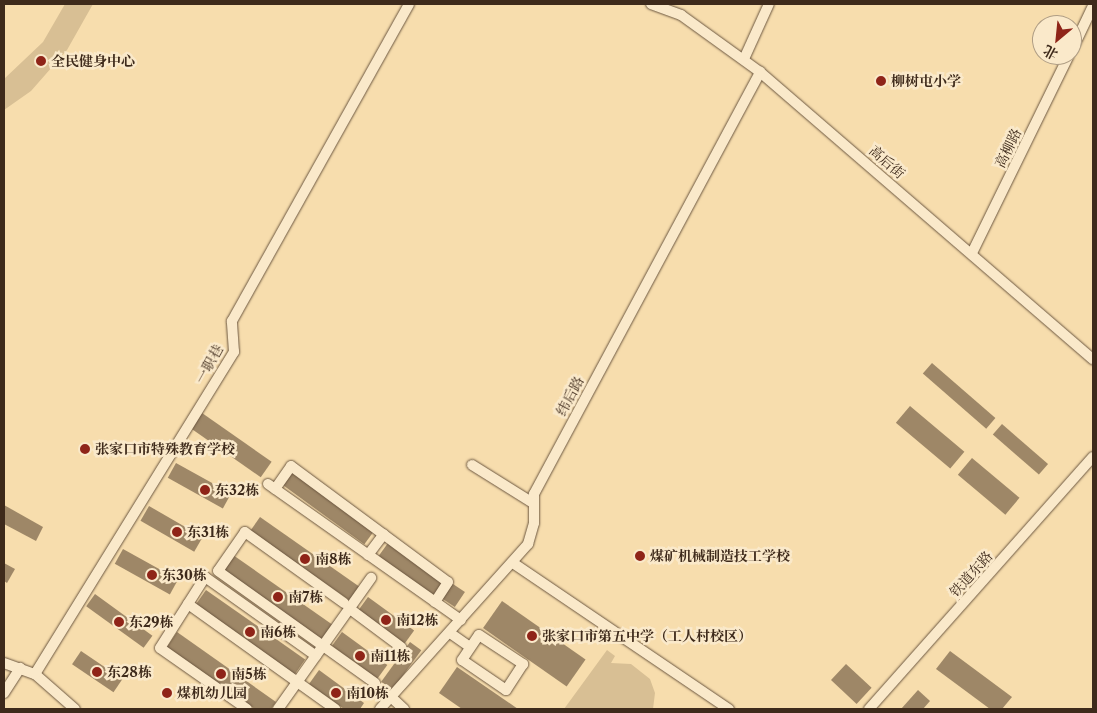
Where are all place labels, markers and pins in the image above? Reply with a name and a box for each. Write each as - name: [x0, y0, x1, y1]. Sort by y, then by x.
- place label: 全民健身中心: [51, 53, 135, 69]
- marker: 全民健身中心: [35, 55, 47, 67]
- place label: 柳树屯小学: [891, 73, 961, 89]
- marker: 柳树屯小学: [875, 75, 887, 87]
- place label: 张家口市特殊教育学校: [95, 441, 235, 457]
- marker: 张家口市特殊教育学校: [79, 443, 91, 455]
- place label: 东32栋: [215, 482, 259, 498]
- marker: 东32栋: [199, 484, 211, 496]
- place label: 东31栋: [187, 524, 229, 540]
- marker: 东31栋: [171, 526, 183, 538]
- place label: 煤矿机械制造技工学校: [650, 548, 790, 564]
- marker: 煤矿机械制造技工学校: [634, 550, 646, 562]
- place label: 南8栋: [315, 551, 352, 567]
- marker: 南8栋: [299, 553, 311, 565]
- place label: 东30栋: [162, 567, 207, 583]
- marker: 东30栋: [146, 569, 158, 581]
- place label: 南7栋: [288, 589, 323, 605]
- marker: 南7栋: [272, 591, 284, 603]
- place label: 南12栋: [396, 612, 439, 628]
- place label: 东29栋: [129, 614, 174, 630]
- marker: 南12栋: [380, 614, 392, 626]
- marker: 东29栋: [113, 616, 125, 628]
- place label: 南6栋: [260, 624, 296, 640]
- marker: 南6栋: [244, 626, 256, 638]
- place label: 张家口市第五中学（工人村校区）: [542, 628, 752, 644]
- marker: 张家口市第五中学（工人村校区）: [526, 630, 538, 642]
- place label: 南11栋: [370, 648, 411, 664]
- marker: 南11栋: [354, 650, 366, 662]
- place label: 东28栋: [107, 664, 152, 680]
- marker: 东28栋: [91, 666, 103, 678]
- place label: 南5栋: [231, 666, 267, 682]
- marker: 南5栋: [215, 668, 227, 680]
- place label: 煤机幼儿园: [177, 685, 247, 701]
- place label: 南10栋: [346, 685, 389, 701]
- marker: 煤机幼儿园: [161, 687, 173, 699]
- marker: 南10栋: [330, 687, 342, 699]

